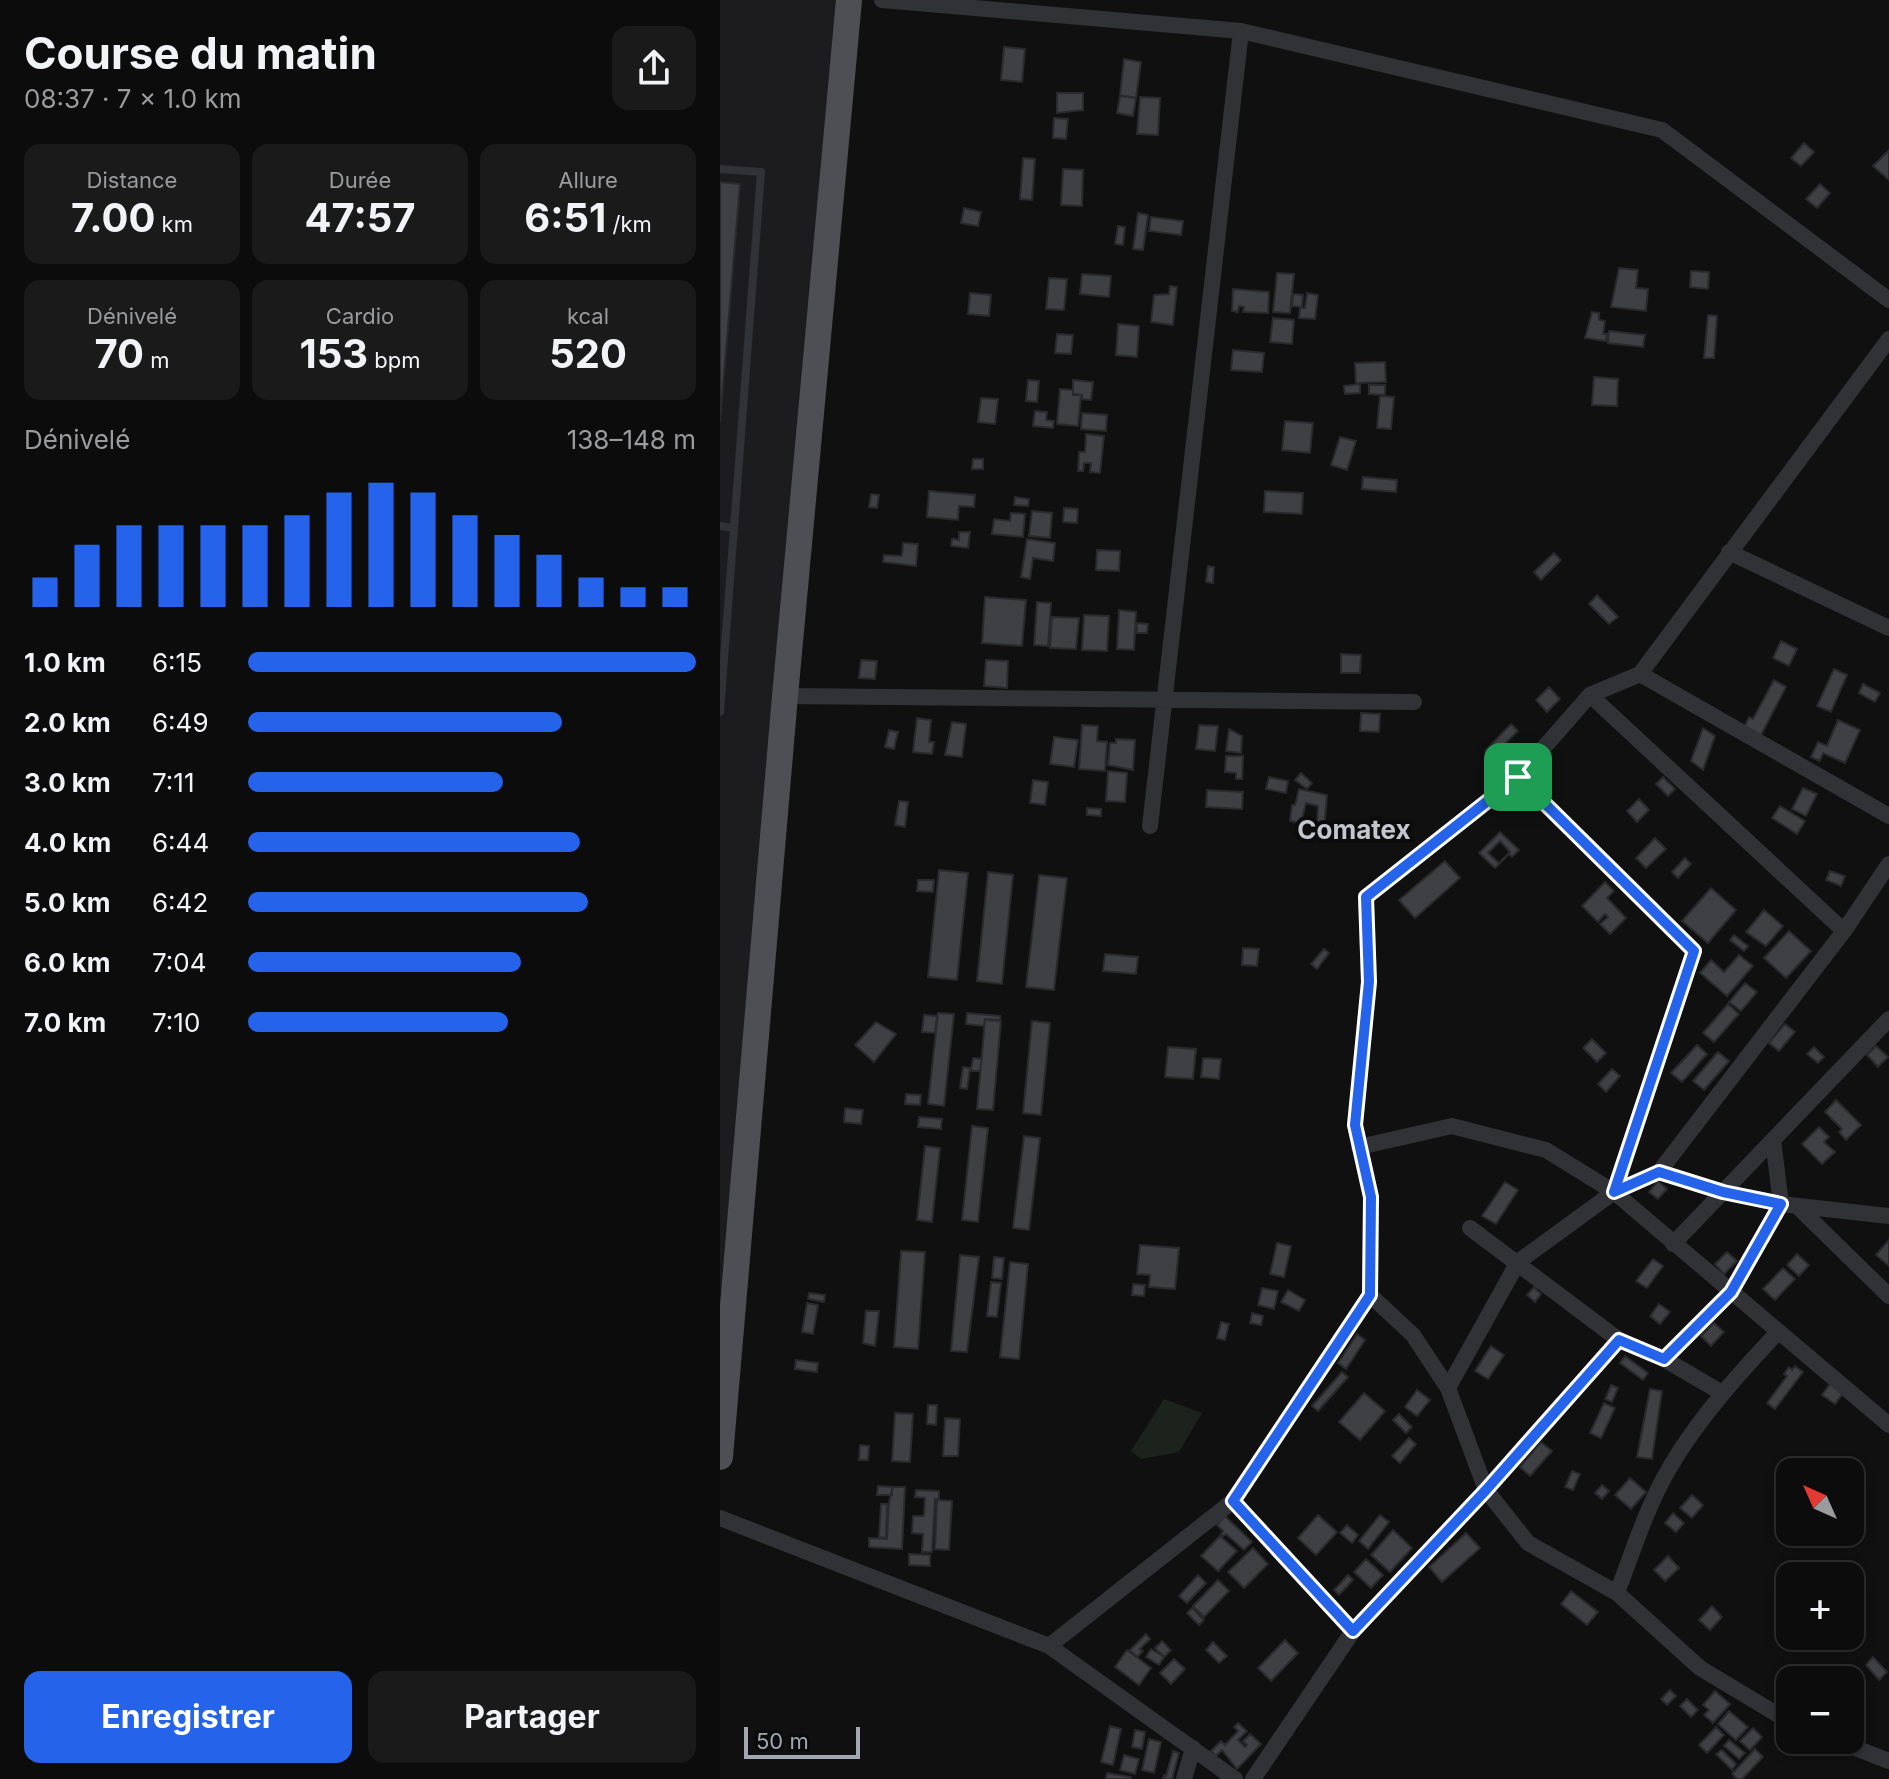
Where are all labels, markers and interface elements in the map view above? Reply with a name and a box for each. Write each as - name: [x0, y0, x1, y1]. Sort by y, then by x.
- text: Course du matin: [24, 26, 377, 80]
- button: share: [612, 26, 696, 110]
- text: 08:37 · 7 × 1.0 km: [24, 83, 242, 114]
- text: Distance: [87, 167, 177, 193]
- text: Durée: [329, 167, 391, 193]
- text: Allure: [558, 167, 618, 193]
- text: 7.00: [71, 193, 155, 242]
- text: 47:57: [304, 193, 416, 242]
- text: 6:51: [524, 193, 606, 242]
- text: km: [155, 211, 193, 237]
- text: /km: [606, 211, 652, 237]
- text: Dénivelé: [87, 303, 177, 329]
- text: Cardio: [326, 303, 394, 329]
- text: kcal: [567, 303, 609, 329]
- text: 70: [94, 329, 144, 378]
- text: 153: [299, 329, 368, 378]
- text: 520: [549, 329, 627, 378]
- text: m: [144, 347, 170, 373]
- text: bpm: [368, 347, 421, 373]
- text: Dénivelé: [24, 424, 130, 455]
- text: 138–148 m: [567, 424, 696, 455]
- text: 1.0 km: [24, 647, 106, 678]
- text: 6:15: [152, 647, 202, 678]
- text: 2.0 km: [24, 707, 111, 738]
- text: 6:49: [152, 707, 209, 738]
- pin: [1484, 743, 1552, 811]
- icon: arrive: [1496, 755, 1540, 799]
- text: 3.0 km: [24, 767, 111, 798]
- text: 7:11: [152, 767, 194, 798]
- district label: Comatex: [1297, 814, 1411, 845]
- text: 4.0 km: [24, 827, 111, 858]
- text: 6:44: [152, 827, 209, 858]
- text: 5.0 km: [24, 887, 110, 918]
- text: 6:42: [152, 887, 208, 918]
- text: 6.0 km: [24, 947, 111, 978]
- text: 7:04: [152, 947, 207, 978]
- text: 7.0 km: [24, 1007, 106, 1038]
- text: 7:10: [152, 1007, 200, 1038]
- north arrow: [1776, 1458, 1864, 1546]
- map controls: [1776, 1458, 1864, 1754]
- button: +: [1776, 1562, 1864, 1650]
- button: −: [1776, 1666, 1864, 1754]
- button: Enregistrer: [24, 1671, 352, 1763]
- button: Partager: [368, 1671, 696, 1763]
- scale bar: [744, 1723, 860, 1759]
- text: 50 m: [756, 1728, 809, 1754]

